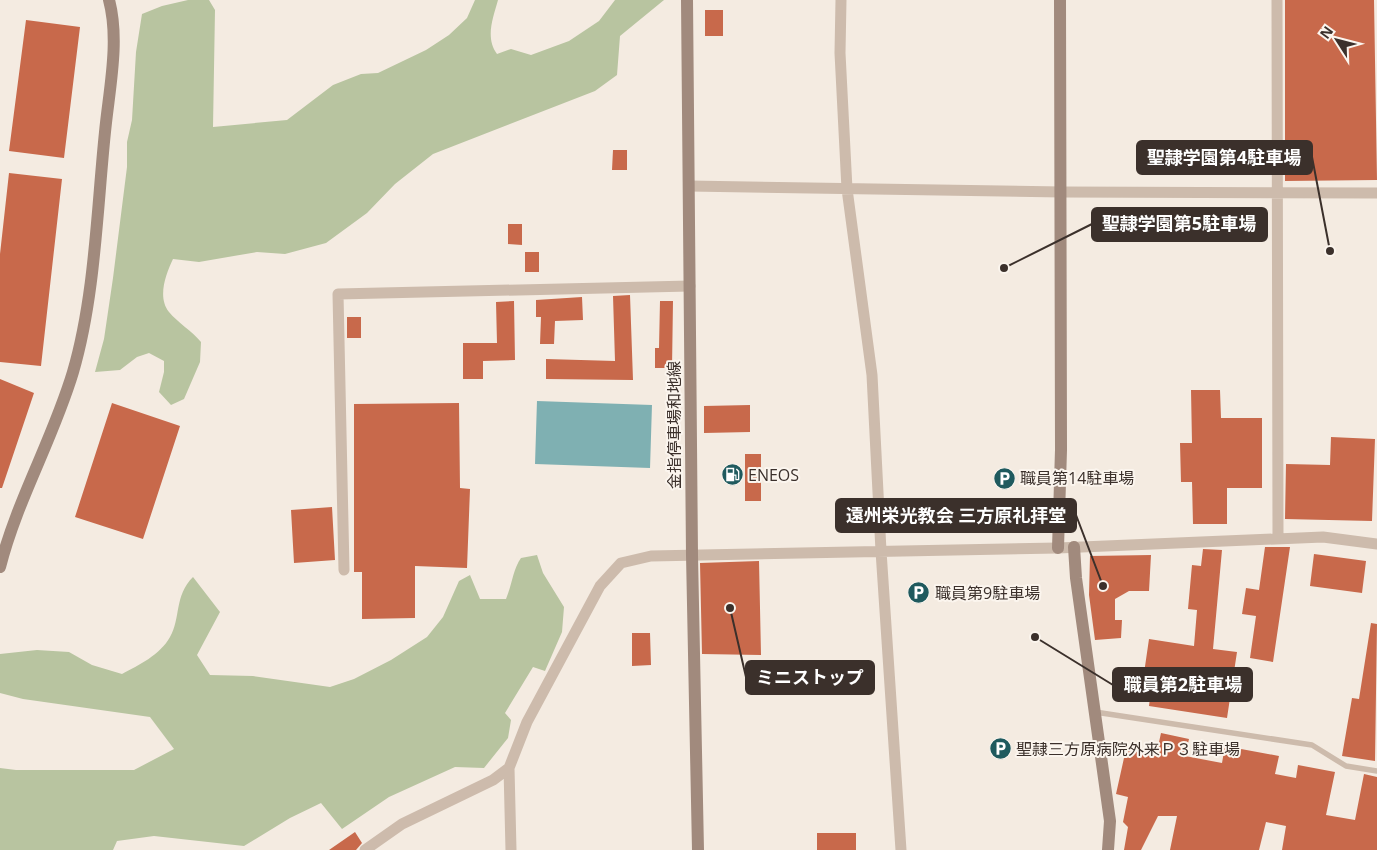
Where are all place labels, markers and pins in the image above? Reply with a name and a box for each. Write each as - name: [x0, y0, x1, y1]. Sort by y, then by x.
- callout: 聖隷学園第4駐車場: [1137, 141, 1312, 174]
- callout: 聖隷学園第5駐車場: [1092, 208, 1267, 241]
- fuel station icon: ENEOS: [720, 463, 744, 487]
- place label: ENEOS: [748, 464, 799, 486]
- parking icon: 職員第14駐車場: [992, 466, 1016, 490]
- place label: 職員第14駐車場: [1020, 467, 1134, 489]
- callout: 遠州栄光教会 三方原礼拝堂: [836, 499, 1076, 532]
- parking icon: 職員第9駐車場: [907, 581, 931, 605]
- place label: 職員第9駐車場: [935, 582, 1040, 604]
- callout: ミニストップ: [746, 661, 874, 694]
- callout: 職員第2駐車場: [1113, 668, 1252, 701]
- parking icon: 聖隷三方原病院外来Ｐ３駐車場: [988, 737, 1012, 761]
- place label: 聖隷三方原病院外来Ｐ３駐車場: [1016, 738, 1240, 760]

